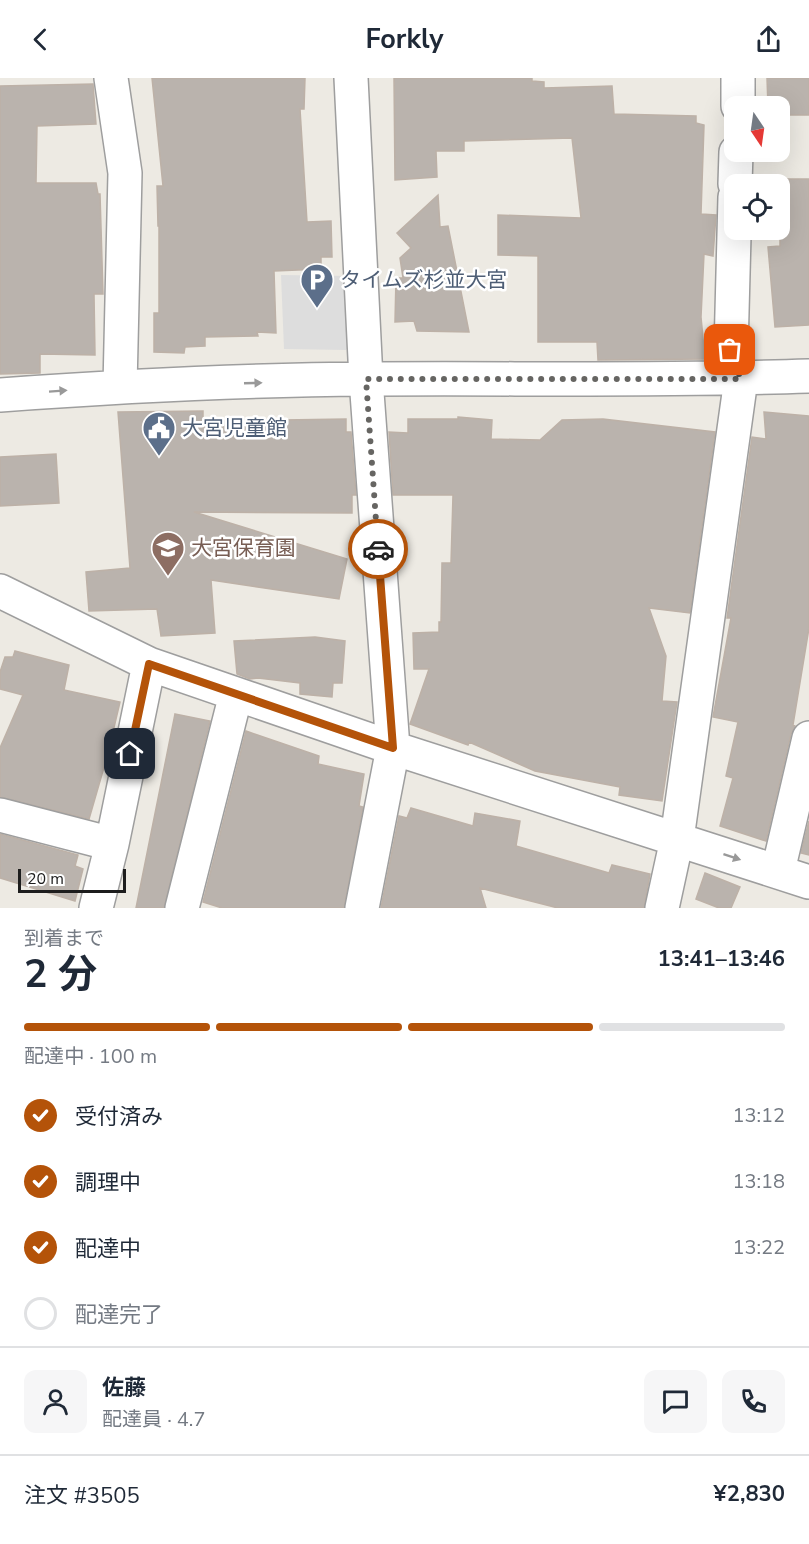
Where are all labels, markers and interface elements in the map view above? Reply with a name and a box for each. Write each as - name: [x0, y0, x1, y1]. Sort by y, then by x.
- text: Forkly: [366, 21, 443, 58]
- icon: back: [24, 23, 57, 56]
- icon: share: [752, 23, 785, 56]
- north arrow: [724, 96, 790, 162]
- map controls: [724, 96, 790, 240]
- button: locate: [724, 174, 790, 240]
- parking icon: タイムズ杉並大宮: [299, 262, 335, 309]
- place label: タイムズ杉並大宮: [340, 266, 508, 294]
- pin: [704, 324, 755, 375]
- icon: bag: [713, 333, 746, 366]
- one-way arrow: [244, 378, 263, 387]
- one-way arrow: [49, 386, 68, 395]
- public building icon: 大宮児童館: [141, 410, 177, 457]
- place label: 大宮児童館: [182, 414, 287, 442]
- courier: [348, 519, 408, 579]
- school or university icon: 大宮保育園: [150, 530, 186, 577]
- icon: car: [362, 533, 395, 566]
- place label: 大宮保育園: [191, 534, 296, 562]
- pin: [104, 728, 155, 779]
- icon: home: [113, 737, 146, 770]
- one-way arrow: [723, 852, 741, 862]
- scale bar: [18, 866, 126, 893]
- text: 20 m: [27, 868, 64, 890]
- text: 到着まで: [24, 925, 104, 952]
- text: 13:41–13:46: [657, 944, 785, 974]
- text: 2 分: [24, 948, 97, 1001]
- text: 配達中 · 100 m: [24, 1043, 157, 1070]
- icon: check: [24, 1099, 57, 1132]
- text: 受付済み: [75, 1102, 163, 1132]
- text: 13:12: [732, 1102, 785, 1129]
- icon: check: [24, 1165, 57, 1198]
- text: 調理中: [75, 1168, 141, 1198]
- text: 13:18: [732, 1168, 785, 1195]
- icon: check: [24, 1231, 57, 1264]
- text: 配達中: [75, 1234, 141, 1264]
- text: 13:22: [732, 1234, 785, 1261]
- text: 配達完了: [75, 1300, 163, 1330]
- button: person: [24, 1370, 87, 1433]
- button: chat: [644, 1370, 707, 1433]
- button: phone: [722, 1370, 785, 1433]
- text: 佐藤: [102, 1373, 146, 1403]
- text: 配達員 · 4.7: [102, 1406, 205, 1433]
- text: ¥2,830: [714, 1479, 785, 1509]
- text: 注文 #3505: [24, 1481, 140, 1511]

